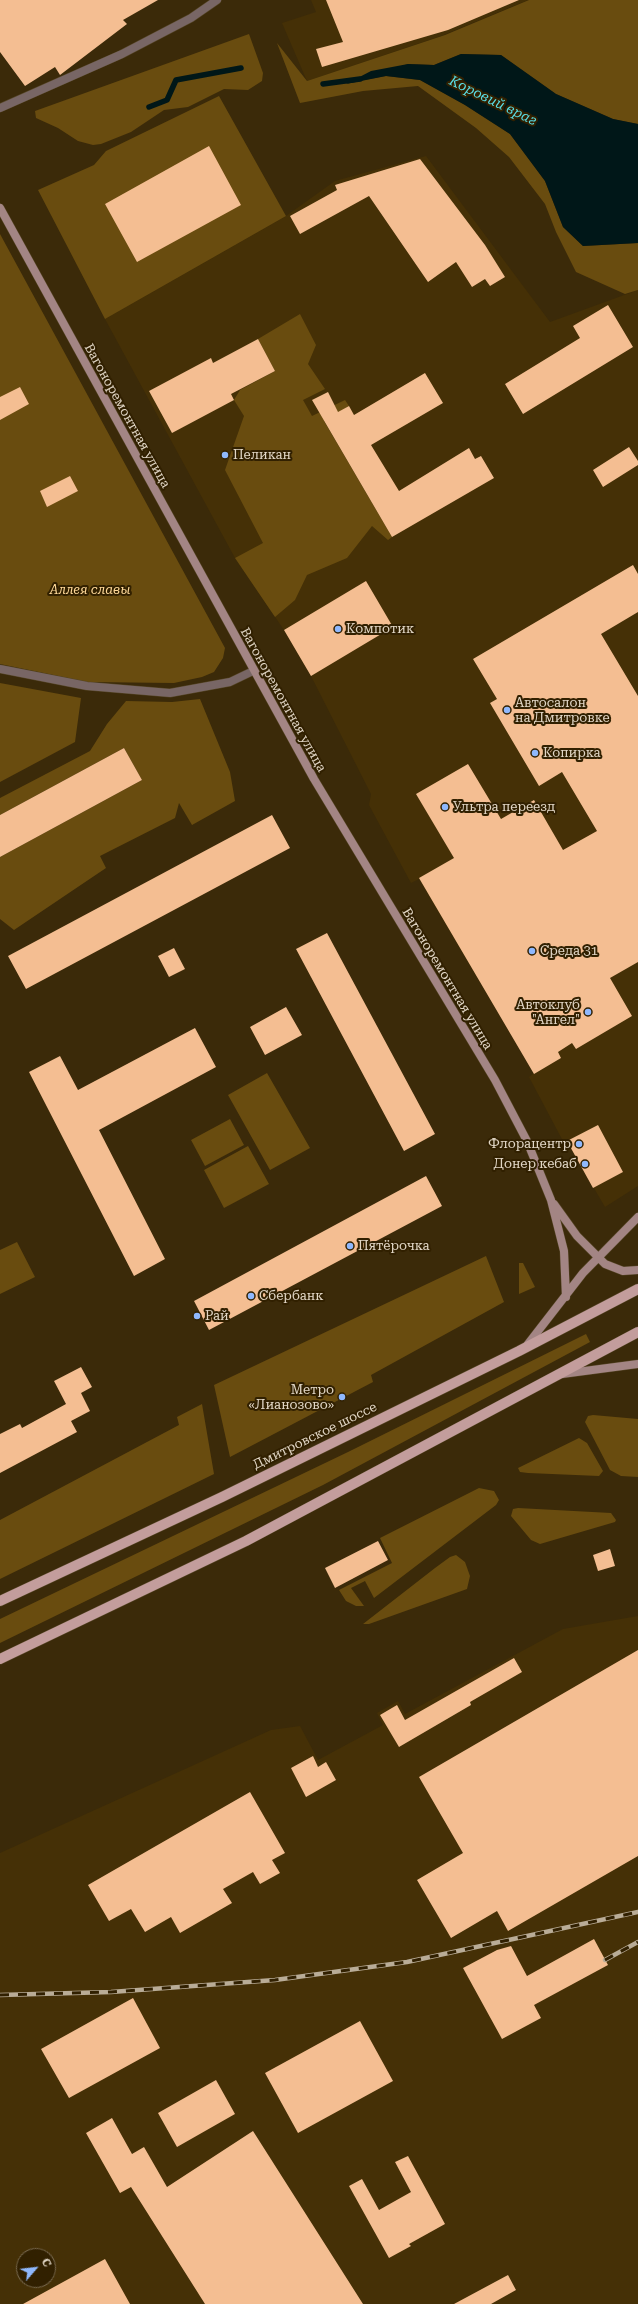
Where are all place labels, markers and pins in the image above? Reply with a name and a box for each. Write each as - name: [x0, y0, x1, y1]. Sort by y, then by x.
- place label: Пеликан: [233, 447, 291, 463]
- marker: Пеликан: [220, 450, 230, 460]
- place label: Компотик: [346, 621, 414, 637]
- marker: Компотик: [333, 624, 343, 634]
- place label: Автосалон на Дмитровке: [515, 695, 610, 726]
- marker: Автосалон на Дмитровке: [502, 705, 512, 715]
- place label: Копирка: [543, 745, 601, 761]
- marker: Копирка: [530, 748, 540, 758]
- place label: Ультра переезд: [453, 799, 555, 815]
- marker: Ультра переезд: [440, 802, 450, 812]
- place label: Среда 31: [540, 943, 598, 959]
- marker: Среда 31: [527, 946, 537, 956]
- place label: Автоклуб "Ангел": [516, 997, 580, 1028]
- marker: Автоклуб "Ангел": [583, 1007, 593, 1017]
- place label: Флорацентр: [488, 1136, 571, 1152]
- marker: Флорацентр: [574, 1139, 584, 1149]
- place label: Донер кебаб: [494, 1156, 577, 1172]
- marker: Донер кебаб: [580, 1159, 590, 1169]
- place label: Пятёрочка: [358, 1238, 430, 1254]
- marker: Пятёрочка: [345, 1241, 355, 1251]
- place label: Сбербанк: [259, 1288, 323, 1304]
- marker: Сбербанк: [246, 1291, 256, 1301]
- place label: Рай: [205, 1308, 229, 1324]
- marker: Рай: [192, 1311, 202, 1321]
- place label: Метро «Лианозово»: [248, 1382, 334, 1413]
- marker: Метро «Лианозово»: [337, 1392, 347, 1402]

